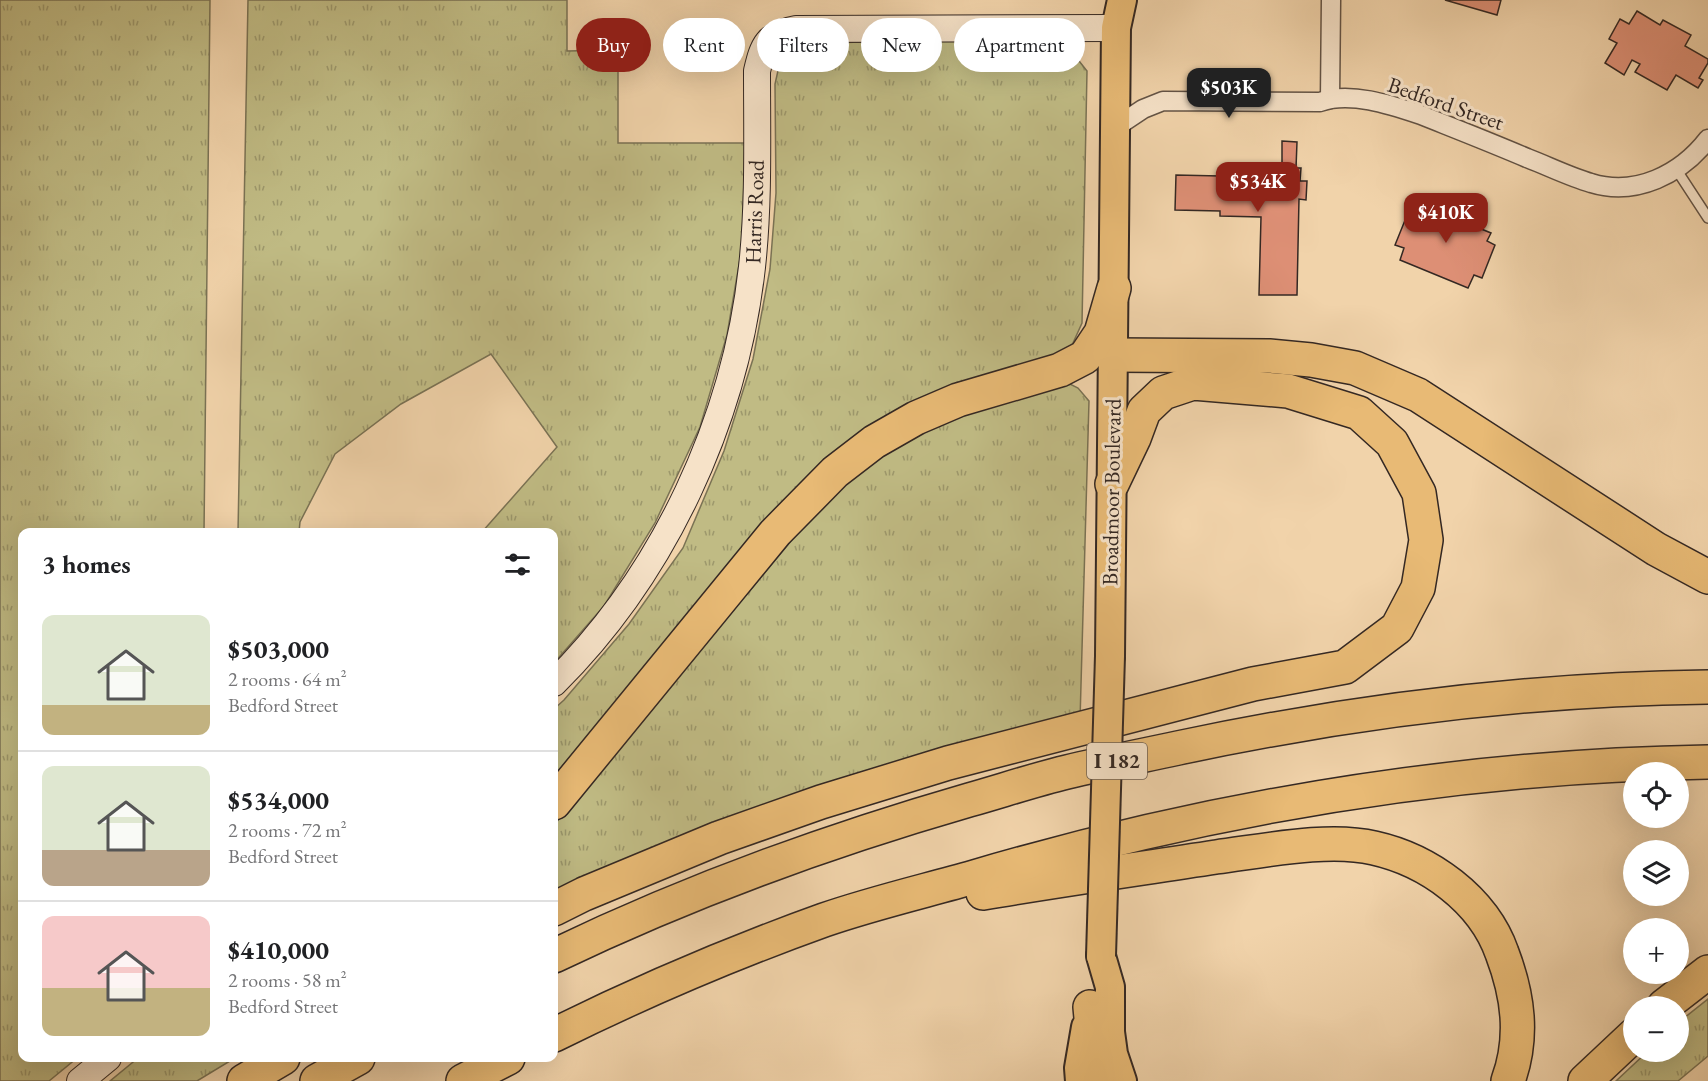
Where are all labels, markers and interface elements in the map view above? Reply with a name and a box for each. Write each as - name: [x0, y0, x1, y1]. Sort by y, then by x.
- chip: Buy: [576, 18, 651, 72]
- chip: Rent: [663, 18, 745, 72]
- chip: Filters: [757, 18, 849, 72]
- chip: New: [861, 18, 942, 72]
- chip: Apartment: [954, 18, 1085, 72]
- pin: $503K: [1187, 68, 1271, 119]
- street label: Bedford Street: [1384, 70, 1508, 137]
- text: $503K: [1201, 74, 1257, 100]
- street label: Harris Road: [738, 159, 771, 265]
- pin: $534K: [1216, 162, 1300, 213]
- text: $534K: [1230, 168, 1286, 194]
- pin: $410K: [1404, 193, 1488, 244]
- text: $410K: [1418, 199, 1474, 225]
- street label: Broadmoor Boulevard: [1095, 397, 1128, 586]
- text: 3 homes: [42, 547, 131, 581]
- icon: filters: [501, 548, 534, 581]
- text: $503,000: [228, 632, 329, 666]
- icon: home: [90, 639, 162, 711]
- text: 2 rooms · 64 m²: [228, 666, 347, 692]
- text: Bedford Street: [228, 692, 338, 718]
- road number: I 182: [1087, 743, 1147, 779]
- map controls: [1623, 762, 1689, 1062]
- button: locate: [1623, 762, 1689, 828]
- text: $534,000: [228, 783, 329, 817]
- icon: home: [90, 790, 162, 862]
- text: 2 rooms · 72 m²: [228, 817, 347, 843]
- button: layers: [1623, 840, 1689, 906]
- text: Bedford Street: [228, 843, 338, 869]
- button: +: [1623, 918, 1689, 984]
- text: $410,000: [228, 933, 329, 967]
- icon: home: [90, 940, 162, 1012]
- text: 2 rooms · 58 m²: [228, 967, 347, 993]
- text: Bedford Street: [228, 993, 338, 1019]
- button: −: [1623, 996, 1689, 1062]

